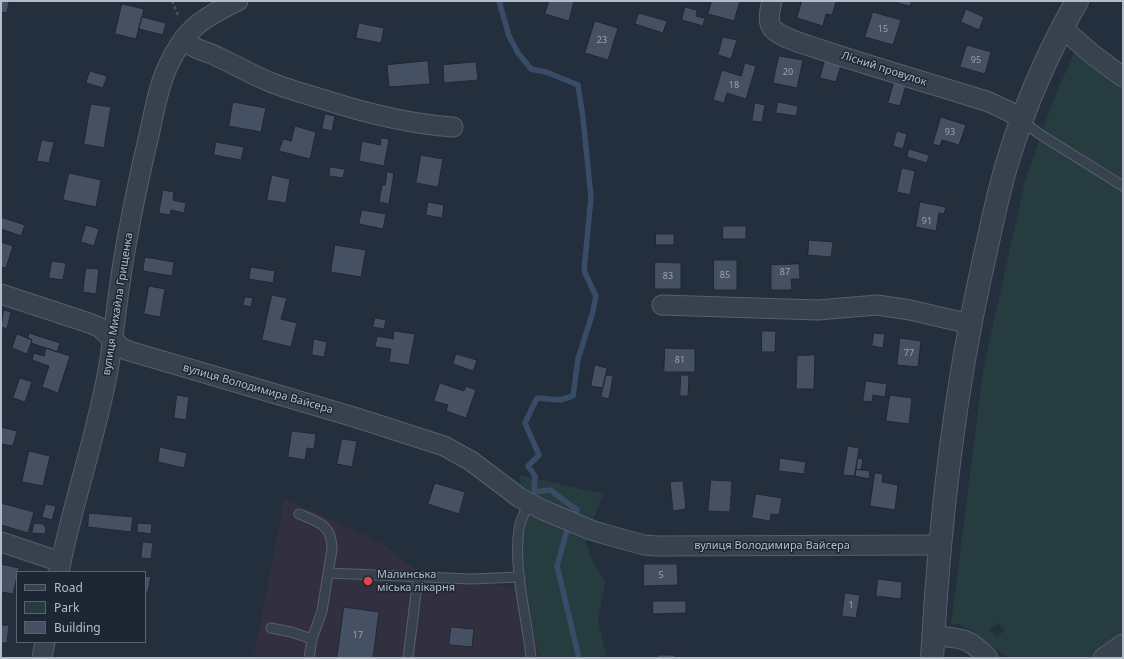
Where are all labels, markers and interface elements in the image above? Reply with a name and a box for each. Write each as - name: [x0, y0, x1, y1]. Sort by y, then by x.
- house number: 15: [878, 24, 888, 34]
- house number: 23: [597, 35, 607, 45]
- street label: Лісний провулок: [840, 49, 928, 89]
- house number: 95: [971, 55, 981, 65]
- house number: 20: [783, 67, 793, 77]
- house number: 18: [729, 80, 739, 90]
- house number: 93: [945, 127, 955, 137]
- house number: 91: [922, 216, 932, 226]
- street label: вулиця Михайла Грищенка: [100, 232, 136, 376]
- house number: 87: [780, 267, 790, 277]
- house number: 85: [720, 270, 730, 280]
- house number: 83: [663, 271, 673, 281]
- house number: 77: [904, 348, 914, 358]
- house number: 81: [675, 355, 685, 365]
- street label: вулиця Володимира Вайсера: [181, 361, 335, 417]
- street label: вулиця Володимира Вайсера: [694, 539, 850, 553]
- place label: Малинська міська лікарня: [377, 568, 455, 594]
- house number: 5: [658, 570, 664, 580]
- legend: [16, 571, 146, 643]
- marker: Малинська міська лікарня: [362, 575, 374, 587]
- text: Road: [54, 579, 83, 596]
- text: Park: [54, 599, 79, 616]
- house number: 1: [848, 600, 854, 610]
- text: Building: [54, 619, 101, 636]
- house number: 17: [353, 630, 363, 640]

